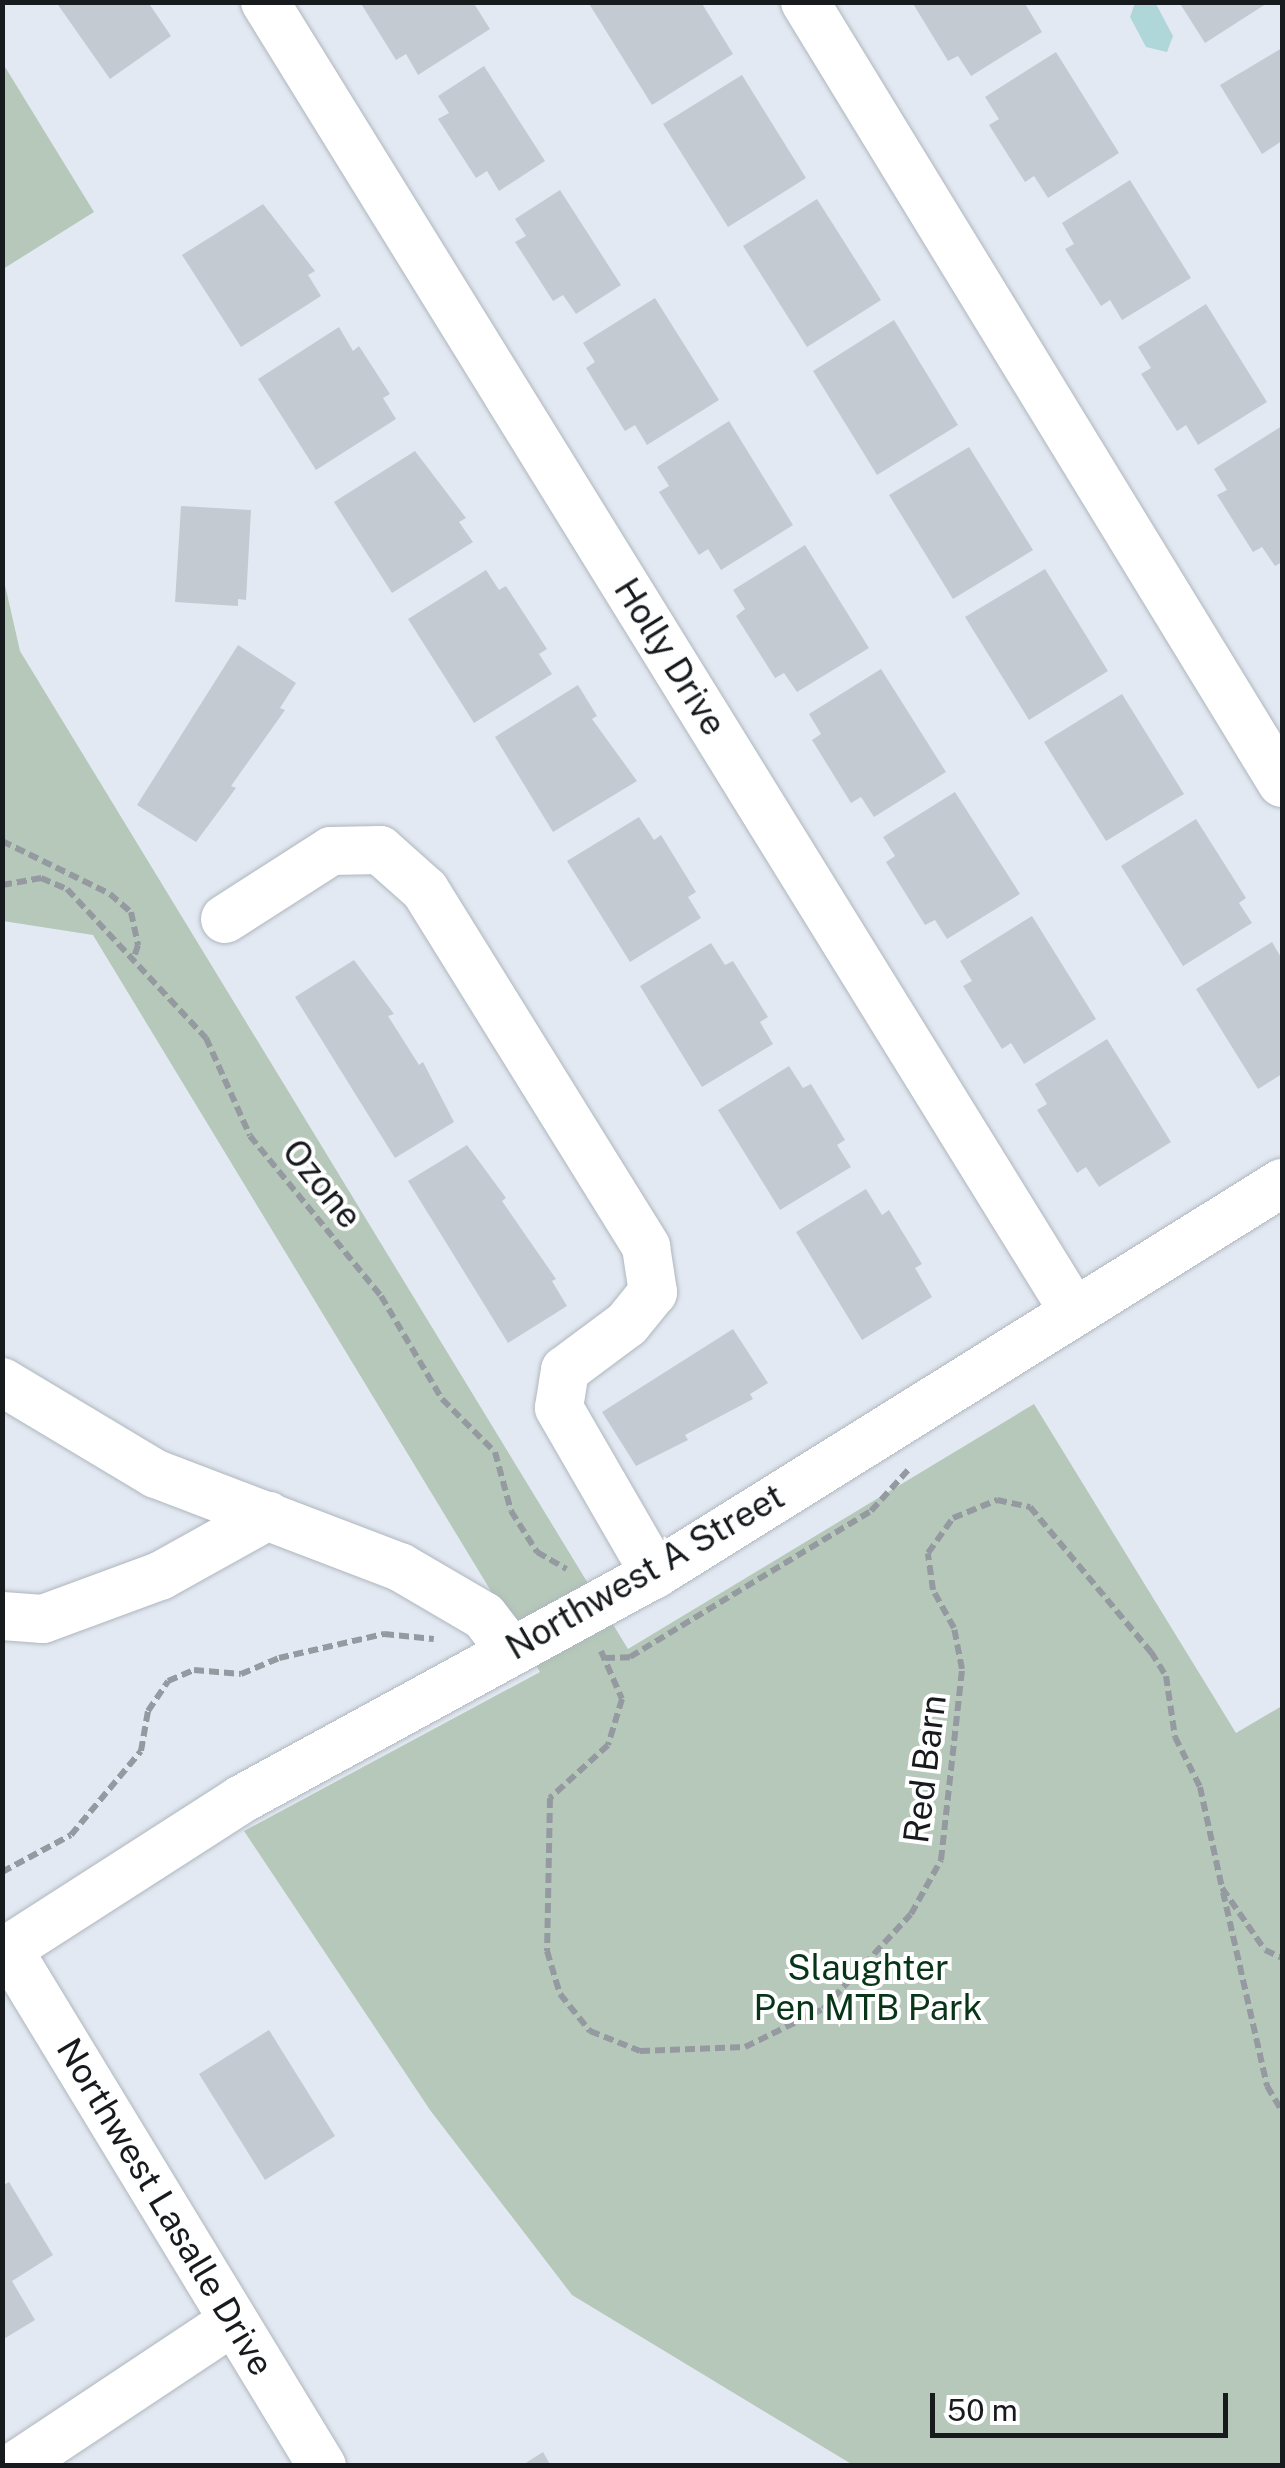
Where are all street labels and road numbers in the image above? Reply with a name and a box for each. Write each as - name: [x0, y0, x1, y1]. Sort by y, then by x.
- street label: Holly Drive: [605, 571, 735, 743]
- street label: Ozone: [274, 1131, 370, 1237]
- street label: Northwest A Street: [499, 1475, 791, 1669]
- street label: Red Barn: [895, 1692, 955, 1846]
- street label: Northwest Lasalle Drive: [48, 2031, 282, 2383]

